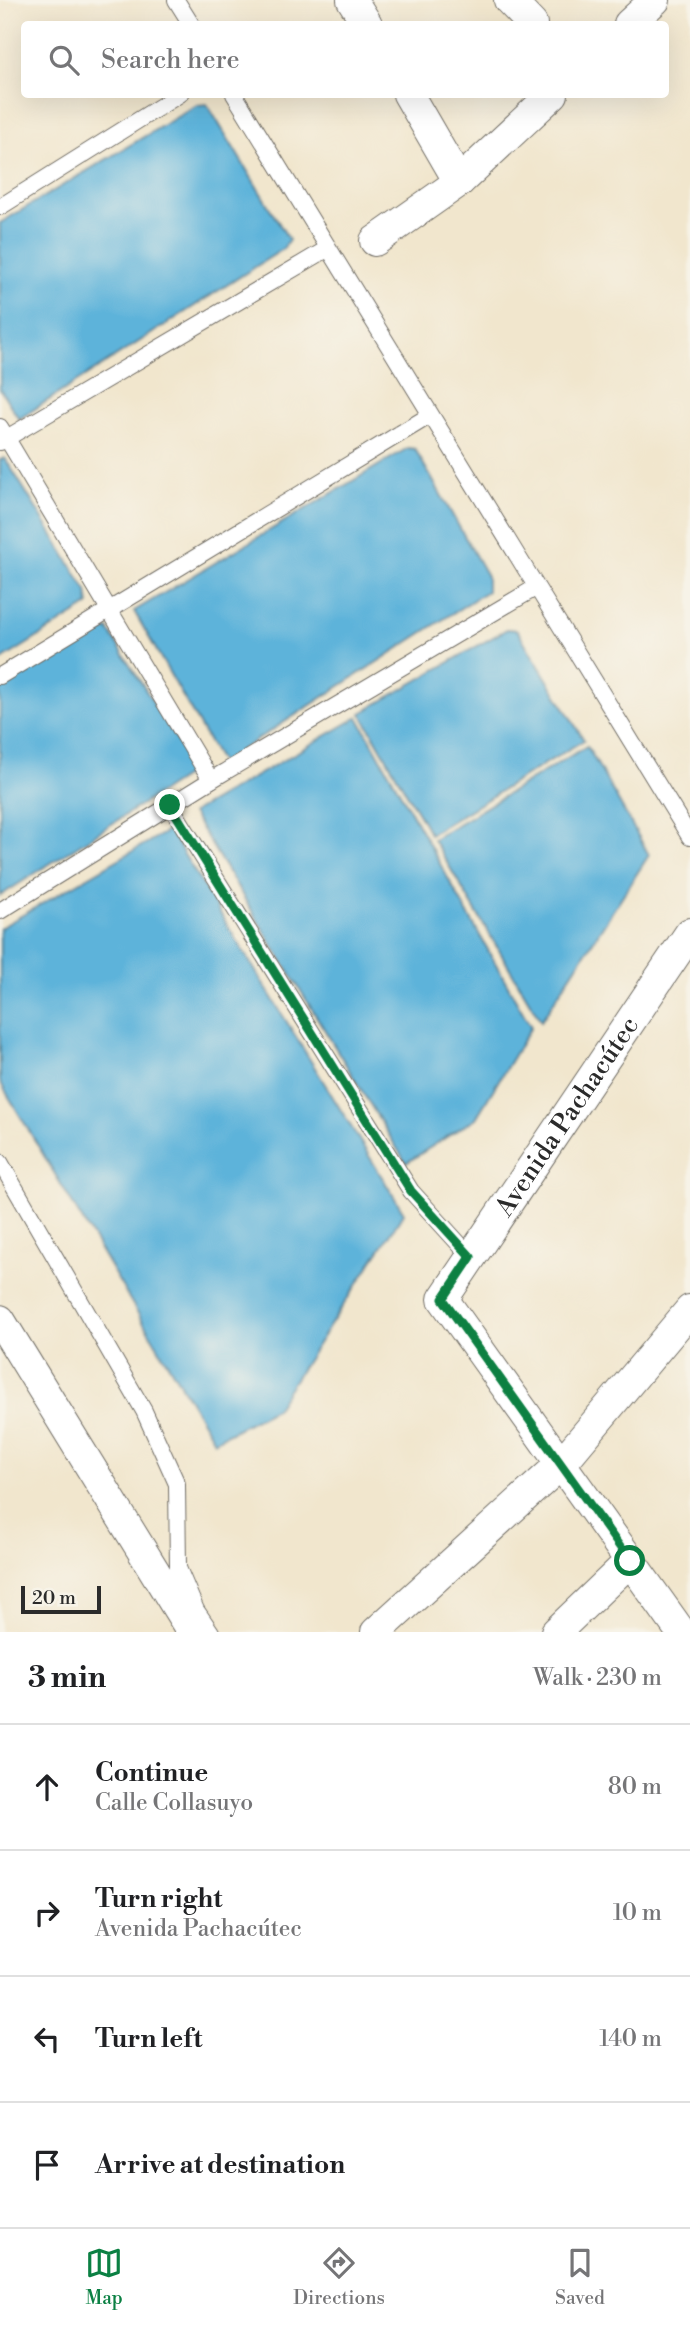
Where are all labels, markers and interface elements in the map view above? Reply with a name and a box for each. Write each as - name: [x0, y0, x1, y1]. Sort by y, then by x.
- search box: [21, 21, 669, 98]
- icon: search: [45, 41, 83, 79]
- text: Search here: [101, 44, 240, 76]
- route end: [154, 789, 185, 820]
- street label: Avenida Pachacútec: [488, 1011, 646, 1223]
- route start: [614, 1545, 645, 1576]
- scale bar: [21, 1583, 102, 1615]
- text: 20 m: [32, 1586, 76, 1610]
- text: 3 min: [28, 1659, 106, 1697]
- text: Walk · 230 m: [533, 1664, 662, 1692]
- text: Continue: [95, 1757, 208, 1789]
- icon: ahead: [28, 1768, 66, 1806]
- text: 80 m: [608, 1773, 662, 1801]
- text: Calle Collasuyo: [95, 1789, 253, 1817]
- text: Turn right: [95, 1883, 223, 1915]
- icon: right: [28, 1894, 66, 1932]
- text: 10 m: [613, 1899, 662, 1927]
- text: Avenida Pachacútec: [95, 1915, 302, 1943]
- icon: left: [28, 2020, 66, 2058]
- text: Turn left: [95, 2023, 203, 2055]
- text: 140 m: [599, 2025, 662, 2053]
- icon: arrive: [28, 2146, 66, 2184]
- text: Arrive at destination: [95, 2149, 345, 2181]
- tab: Map: [85, 2244, 123, 2310]
- tab: Directions: [293, 2244, 385, 2310]
- tab: Saved: [555, 2244, 605, 2310]

